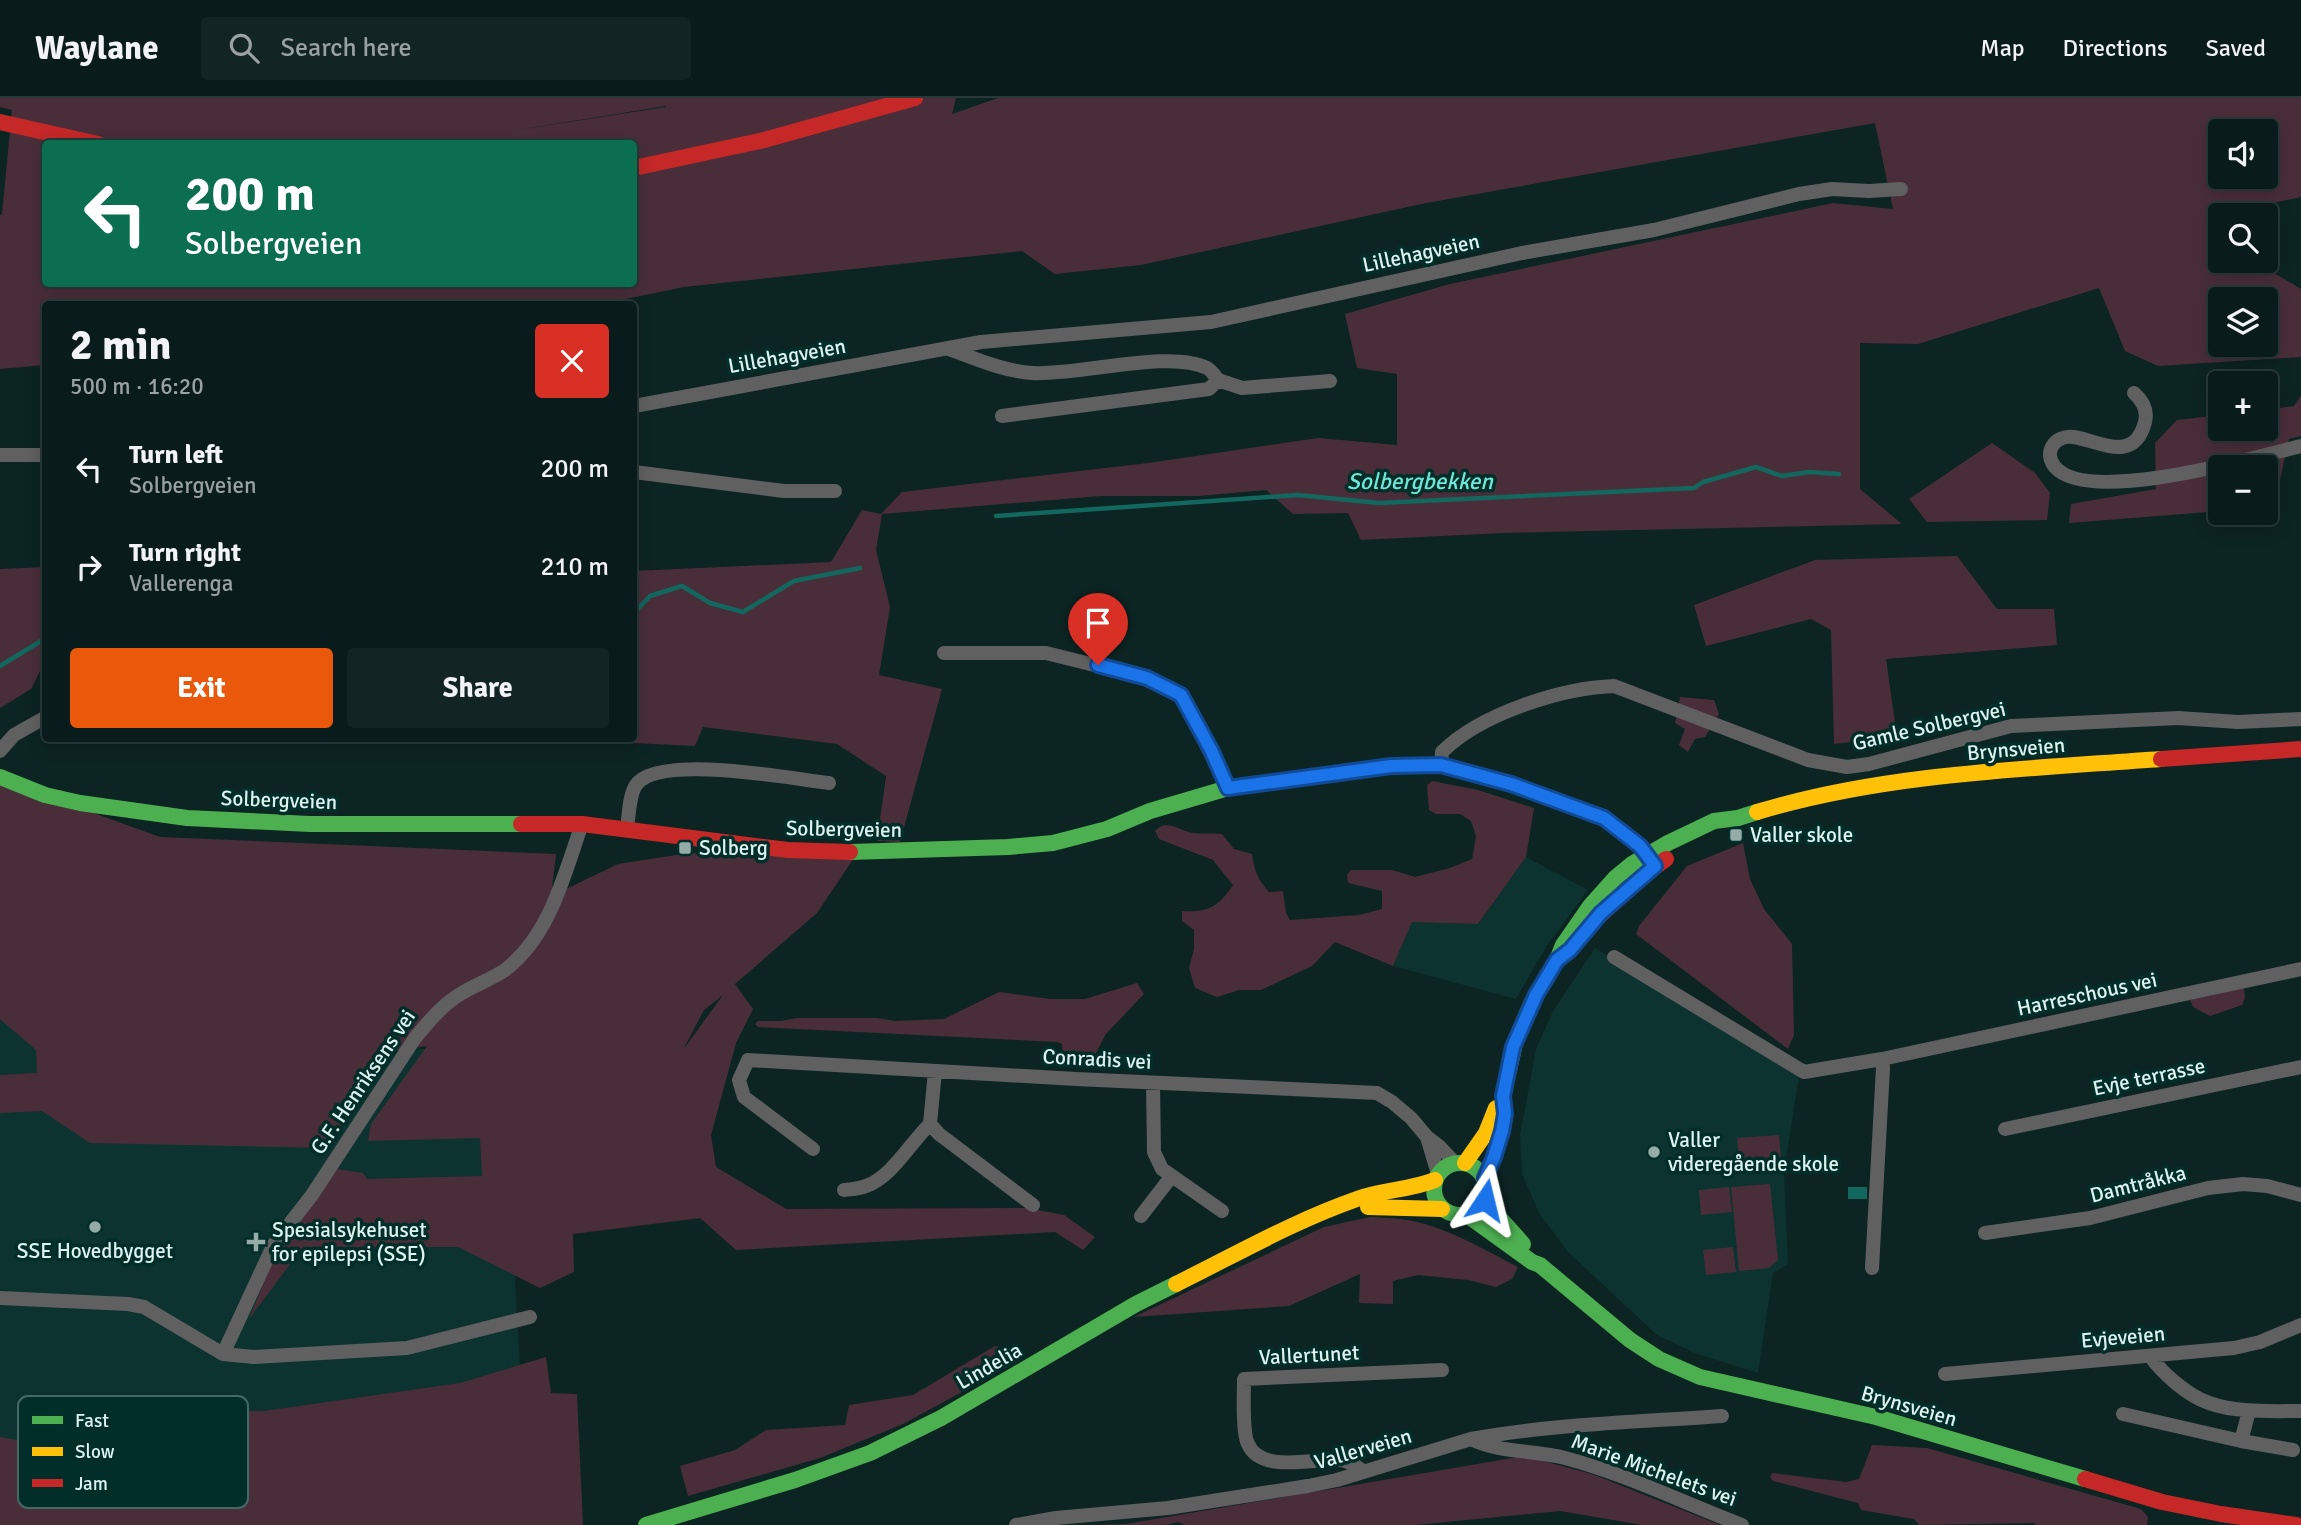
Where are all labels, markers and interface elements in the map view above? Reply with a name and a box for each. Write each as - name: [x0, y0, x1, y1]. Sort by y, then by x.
- search box: [201, 17, 691, 80]
- text: Waylane: [35, 28, 159, 69]
- icon: search: [225, 29, 263, 67]
- text: Search here: [281, 32, 412, 64]
- text: Map: [1980, 33, 2025, 63]
- text: Directions: [2063, 33, 2168, 63]
- text: Saved: [2206, 33, 2266, 63]
- map controls: [2208, 119, 2278, 525]
- button: sound: [2208, 119, 2278, 189]
- text: 200 m: [185, 164, 315, 224]
- icon: left: [70, 168, 161, 259]
- button: search: [2208, 203, 2278, 273]
- text: Solbergveien: [185, 224, 362, 263]
- street label: Lillehagveien: [1360, 228, 1482, 278]
- button: layers: [2208, 287, 2278, 357]
- text: 2 min: [70, 320, 171, 371]
- button: close: [535, 324, 609, 398]
- street label: Lillehagveien: [726, 333, 848, 379]
- button: +: [2208, 371, 2278, 441]
- text: 500 m · 16:20: [70, 372, 204, 401]
- text: Turn left: [129, 439, 223, 471]
- icon: left: [70, 450, 108, 488]
- text: 200 m: [540, 453, 609, 485]
- button: −: [2208, 455, 2278, 525]
- water label: Solbergbekken: [1347, 467, 1494, 496]
- text: Solbergveien: [129, 471, 256, 500]
- text: Turn right: [129, 537, 241, 569]
- icon: right: [70, 548, 108, 586]
- text: 210 m: [540, 551, 609, 583]
- text: Vallerenga: [129, 569, 233, 598]
- pin: [1068, 593, 1128, 665]
- icon: arrive: [1079, 604, 1117, 642]
- button: Exit: [70, 648, 333, 728]
- button: Share: [347, 648, 609, 728]
- street label: Gamle Solbergvei: [1850, 696, 2008, 756]
- street label: Brynsveien: [1966, 732, 2066, 766]
- street label: Solbergveien: [220, 785, 338, 815]
- street label: Solbergveien: [786, 815, 902, 843]
- place label: Valler skole: [1750, 822, 1853, 848]
- marker: Valler skole: [1728, 827, 1744, 843]
- place label: Solberg: [699, 835, 768, 861]
- marker: Solberg: [677, 840, 693, 856]
- street label: Harreschous vei: [2015, 966, 2159, 1022]
- street label: G.F. Henriksens vei: [305, 1005, 421, 1159]
- street label: Conradis vei: [1042, 1043, 1152, 1075]
- street label: Evje terrasse: [2090, 1052, 2208, 1102]
- place label: Valler videregående skole: [1668, 1127, 1839, 1177]
- marker: Valler videregående skole: [1646, 1144, 1662, 1160]
- street label: Damtråkka: [2087, 1160, 2189, 1208]
- position arrow: [1448, 1163, 1522, 1237]
- place label: Spesialsykehuset for epilepsi (SSE): [272, 1217, 427, 1267]
- marker: SSE Hovedbygget: [87, 1219, 103, 1235]
- marker: Spesialsykehuset for epilepsi (SSE): [246, 1232, 266, 1252]
- place label: SSE Hovedbygget: [17, 1238, 173, 1264]
- street label: Evjeveien: [2080, 1320, 2166, 1354]
- street label: Lindelia: [951, 1337, 1027, 1395]
- street label: Vallertunet: [1258, 1339, 1360, 1371]
- street label: Brynsveien: [1858, 1380, 1960, 1432]
- legend: [18, 1396, 248, 1508]
- text: Fast: [75, 1409, 109, 1433]
- street label: Vallerveien: [1311, 1423, 1415, 1475]
- street label: Marie Michelets vei: [1568, 1428, 1740, 1512]
- text: Slow: [75, 1440, 115, 1464]
- text: Jam: [75, 1472, 108, 1496]

